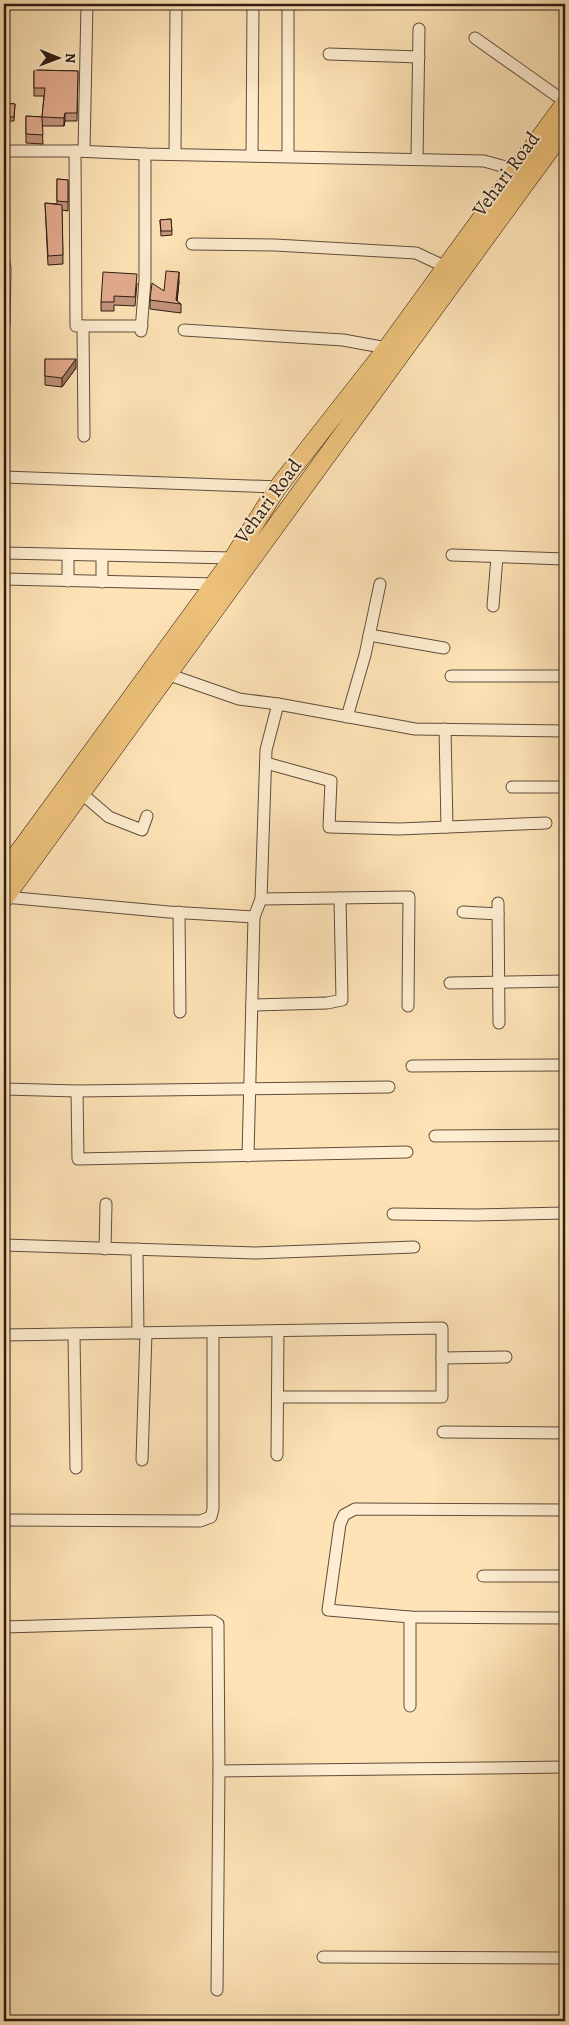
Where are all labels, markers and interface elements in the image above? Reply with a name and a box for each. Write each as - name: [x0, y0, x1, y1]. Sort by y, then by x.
- north arrow: [32, 32, 82, 82]
- text: N: [61, 53, 80, 63]
- street label: Vehari Road: [466, 126, 546, 223]
- street label: Vehari Road: [228, 453, 308, 550]

